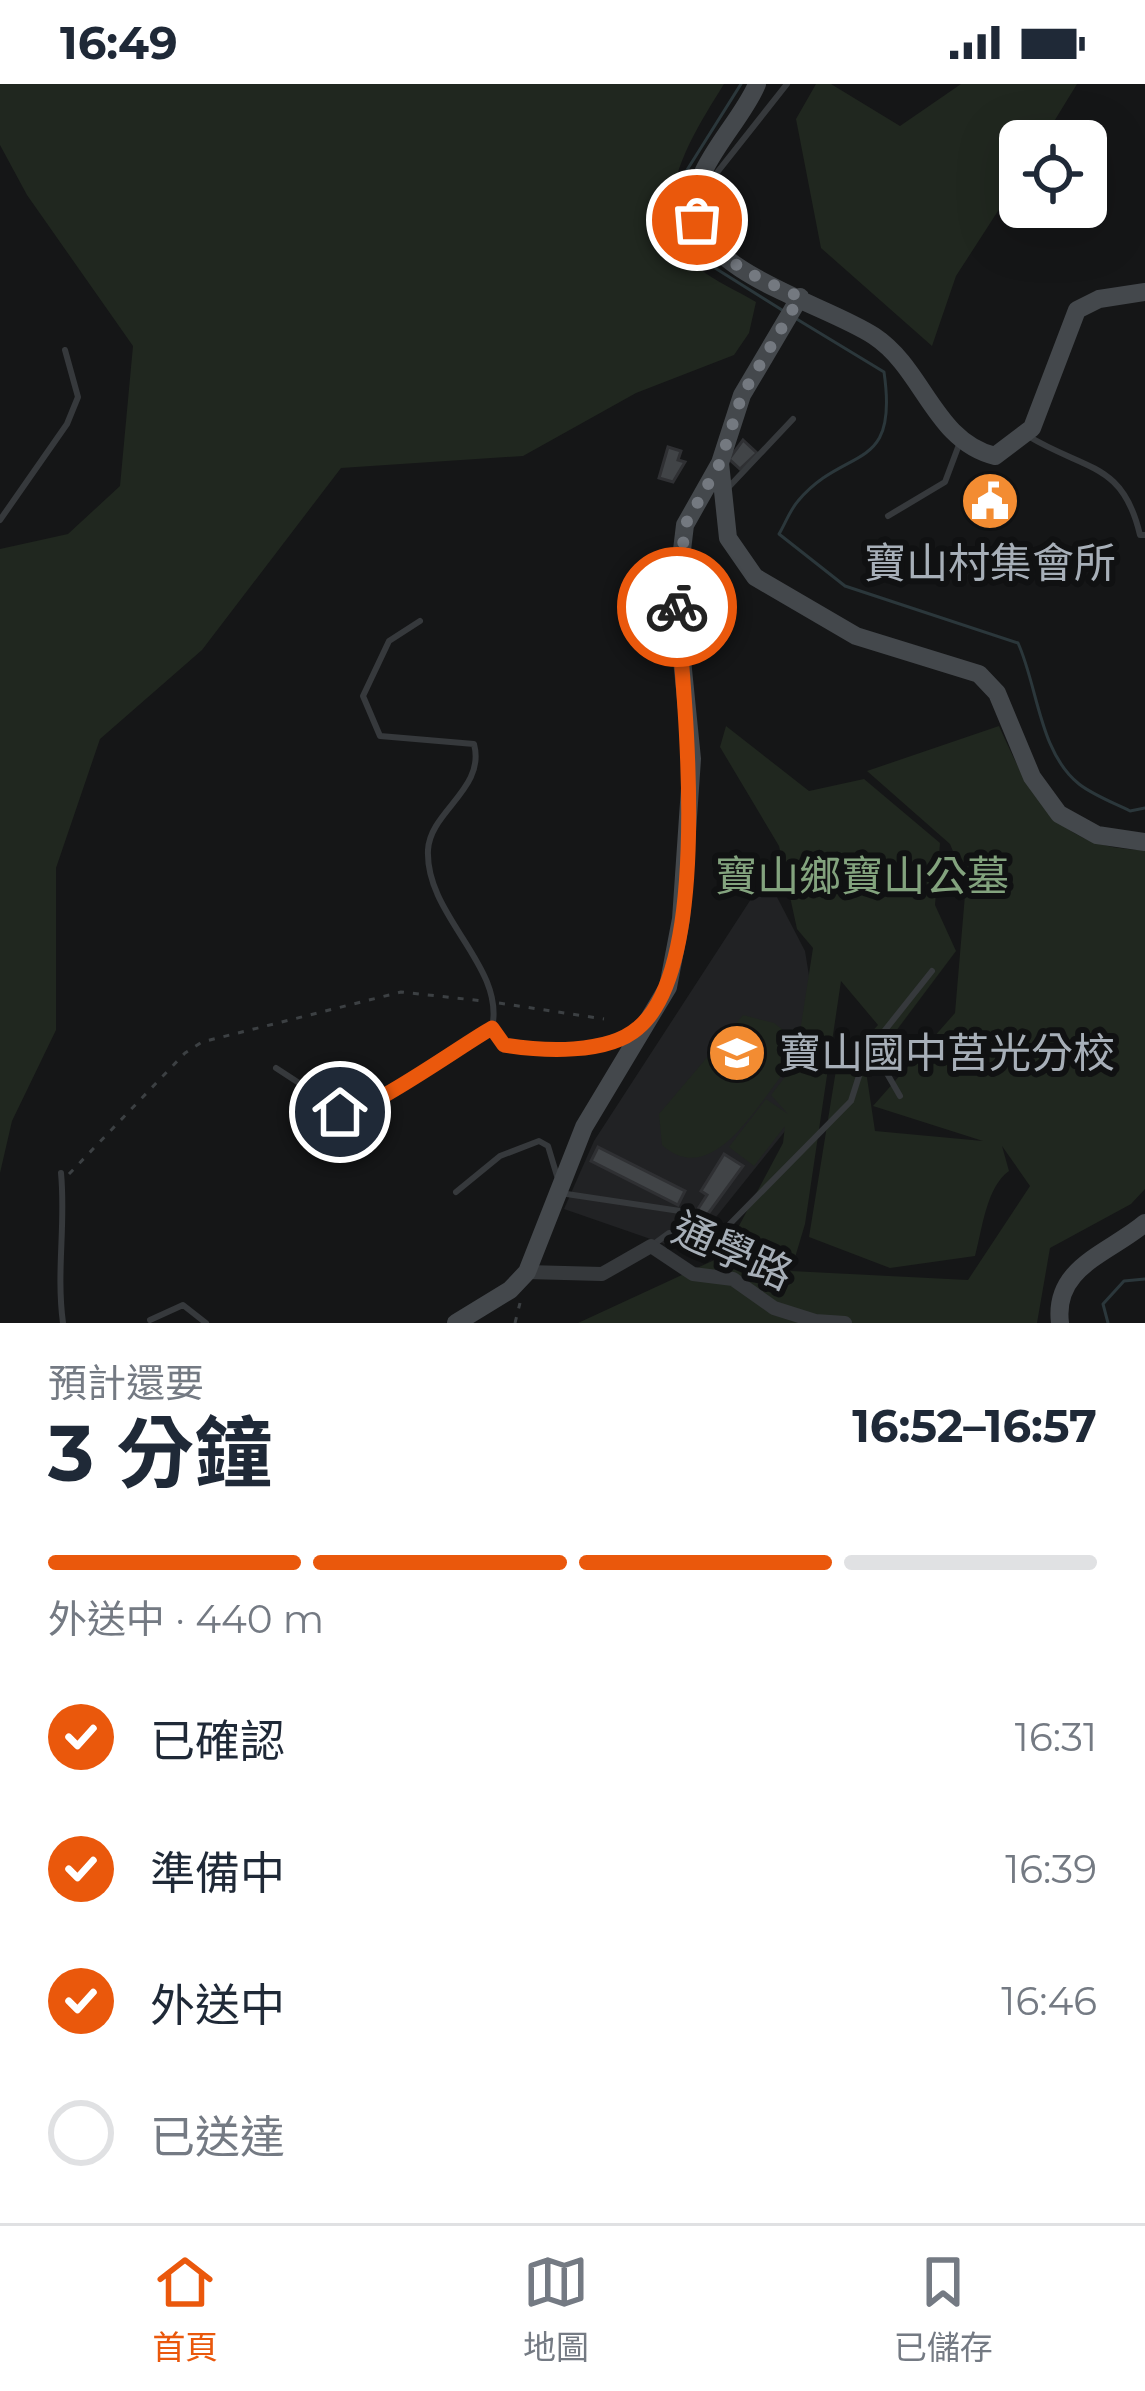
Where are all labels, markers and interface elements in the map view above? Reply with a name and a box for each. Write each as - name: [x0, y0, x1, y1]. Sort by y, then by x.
- text: 16:49: [60, 15, 178, 70]
- map controls: [999, 120, 1107, 228]
- button: locate: [999, 120, 1107, 228]
- pin: [646, 169, 748, 271]
- icon: bag: [664, 187, 730, 253]
- public building icon: 寶山村集會所: [959, 470, 1021, 532]
- place label: 寶山村集會所: [864, 537, 1116, 589]
- courier: [617, 547, 737, 667]
- icon: bike: [644, 574, 710, 640]
- park label: 寶山鄉寶山公墓: [715, 850, 1009, 902]
- school or university icon: 寶山國中莒光分校: [706, 1022, 768, 1084]
- place label: 寶山國中莒光分校: [779, 1027, 1115, 1079]
- pin: [289, 1061, 391, 1163]
- icon: home: [307, 1079, 373, 1145]
- street label: 通學路: [665, 1202, 801, 1300]
- text: 預計還要: [48, 1359, 204, 1407]
- text: 16:52–16:57: [852, 1398, 1097, 1453]
- text: 3 分鐘: [48, 1405, 272, 1501]
- text: 外送中 · 440 m: [48, 1595, 324, 1643]
- icon: check: [48, 1704, 114, 1770]
- text: 已確認: [150, 1713, 285, 1768]
- text: 16:31: [1015, 1713, 1097, 1761]
- icon: check: [48, 1836, 114, 1902]
- text: 準備中: [150, 1845, 285, 1900]
- text: 16:39: [1005, 1845, 1097, 1893]
- icon: check: [48, 1968, 114, 2034]
- text: 外送中: [150, 1977, 285, 2032]
- text: 16:46: [1001, 1977, 1097, 2025]
- text: 已送達: [150, 2109, 285, 2164]
- tab: 首頁: [152, 2249, 218, 2369]
- tab: 地圖: [523, 2249, 589, 2369]
- tab: 已儲存: [894, 2249, 993, 2369]

